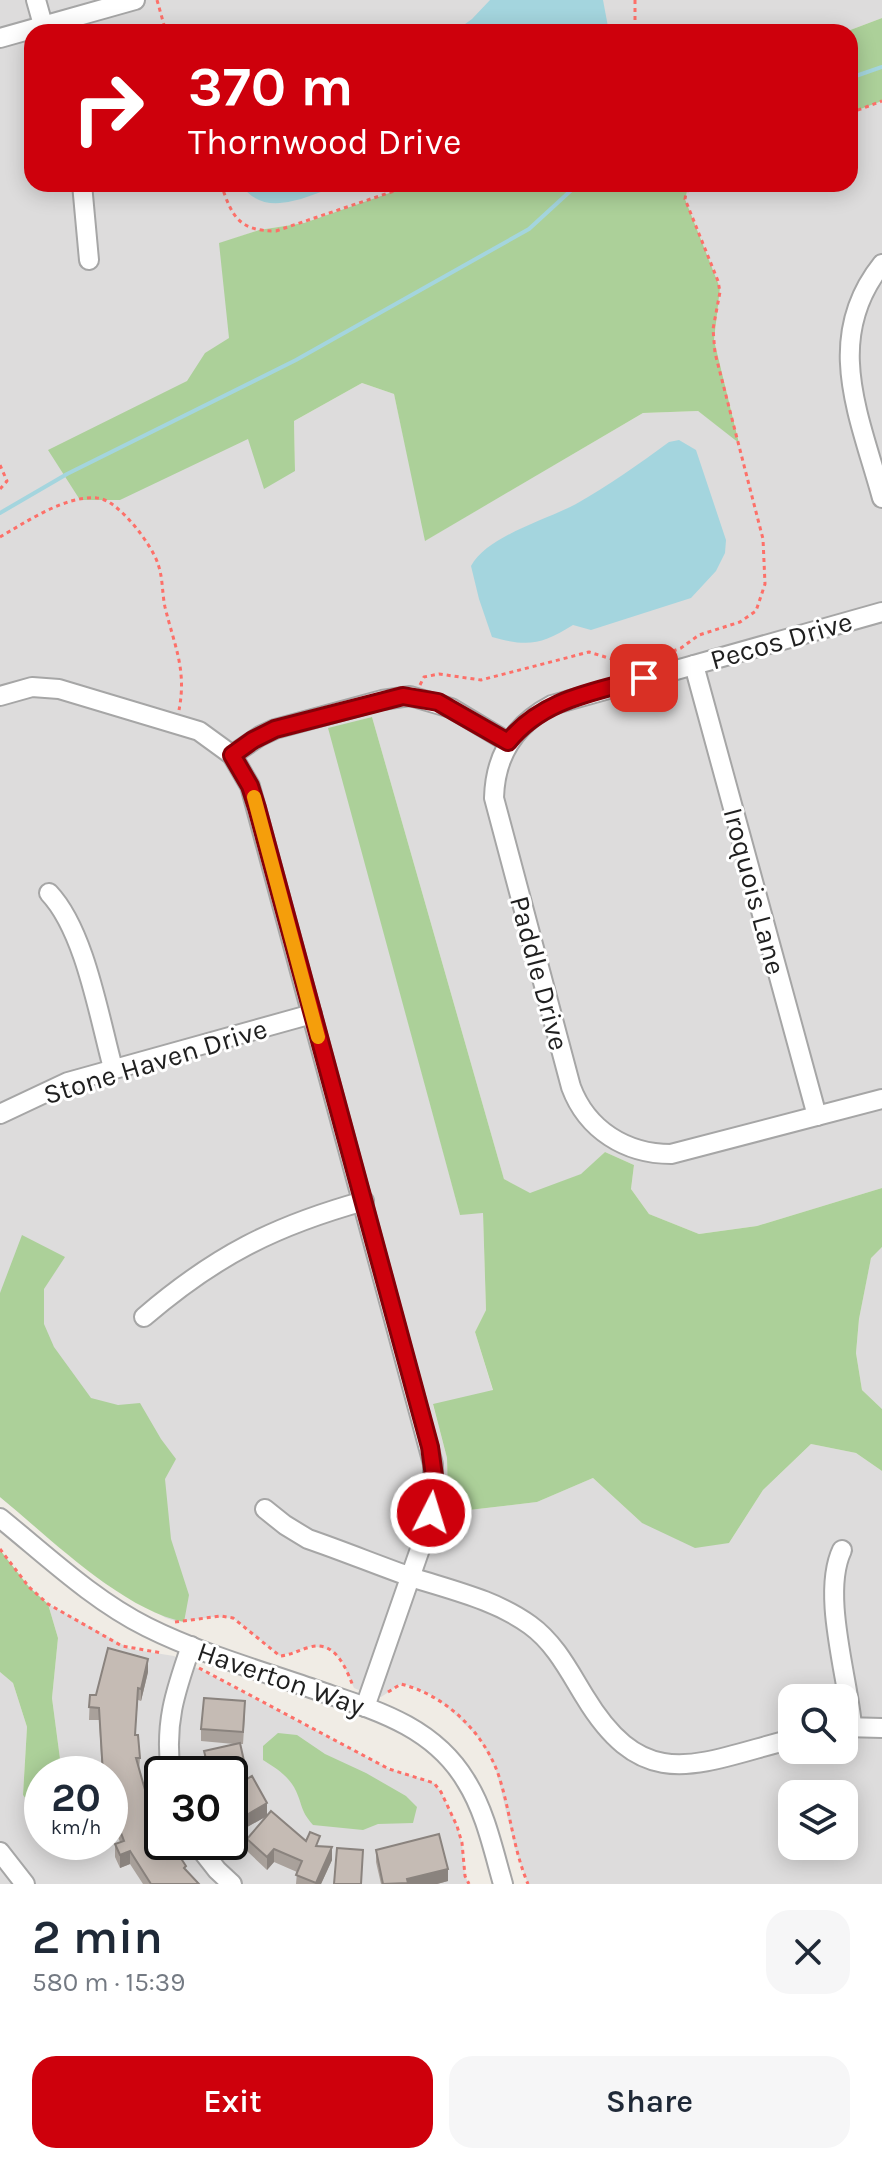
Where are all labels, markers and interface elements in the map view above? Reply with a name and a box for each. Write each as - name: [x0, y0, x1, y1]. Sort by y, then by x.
- text: 370 m: [188, 54, 353, 119]
- icon: right: [56, 56, 160, 160]
- text: Thornwood Drive: [188, 121, 462, 163]
- street label: Pecos Drive: [706, 604, 856, 677]
- pin: [610, 644, 678, 712]
- icon: arrive: [622, 656, 666, 700]
- street label: Iroquois Lane: [716, 804, 793, 978]
- street label: Paddle Drive: [503, 892, 576, 1054]
- street label: Stone Haven Drive: [39, 1012, 271, 1111]
- position arrow: [389, 1471, 473, 1555]
- street label: Haverton Way: [193, 1634, 369, 1723]
- map controls: [778, 1684, 858, 1860]
- button: search: [778, 1684, 858, 1764]
- speed limit sign: 30: [144, 1756, 248, 1860]
- text: 20: [51, 1774, 101, 1821]
- button: layers: [778, 1780, 858, 1860]
- text: km/h: [51, 1816, 101, 1839]
- text: 2 min: [32, 1909, 163, 1965]
- button: close: [766, 1910, 850, 1994]
- text: 580 m · 15:39: [32, 1967, 185, 1998]
- button: Exit: [32, 2056, 433, 2148]
- button: Share: [449, 2056, 850, 2148]

